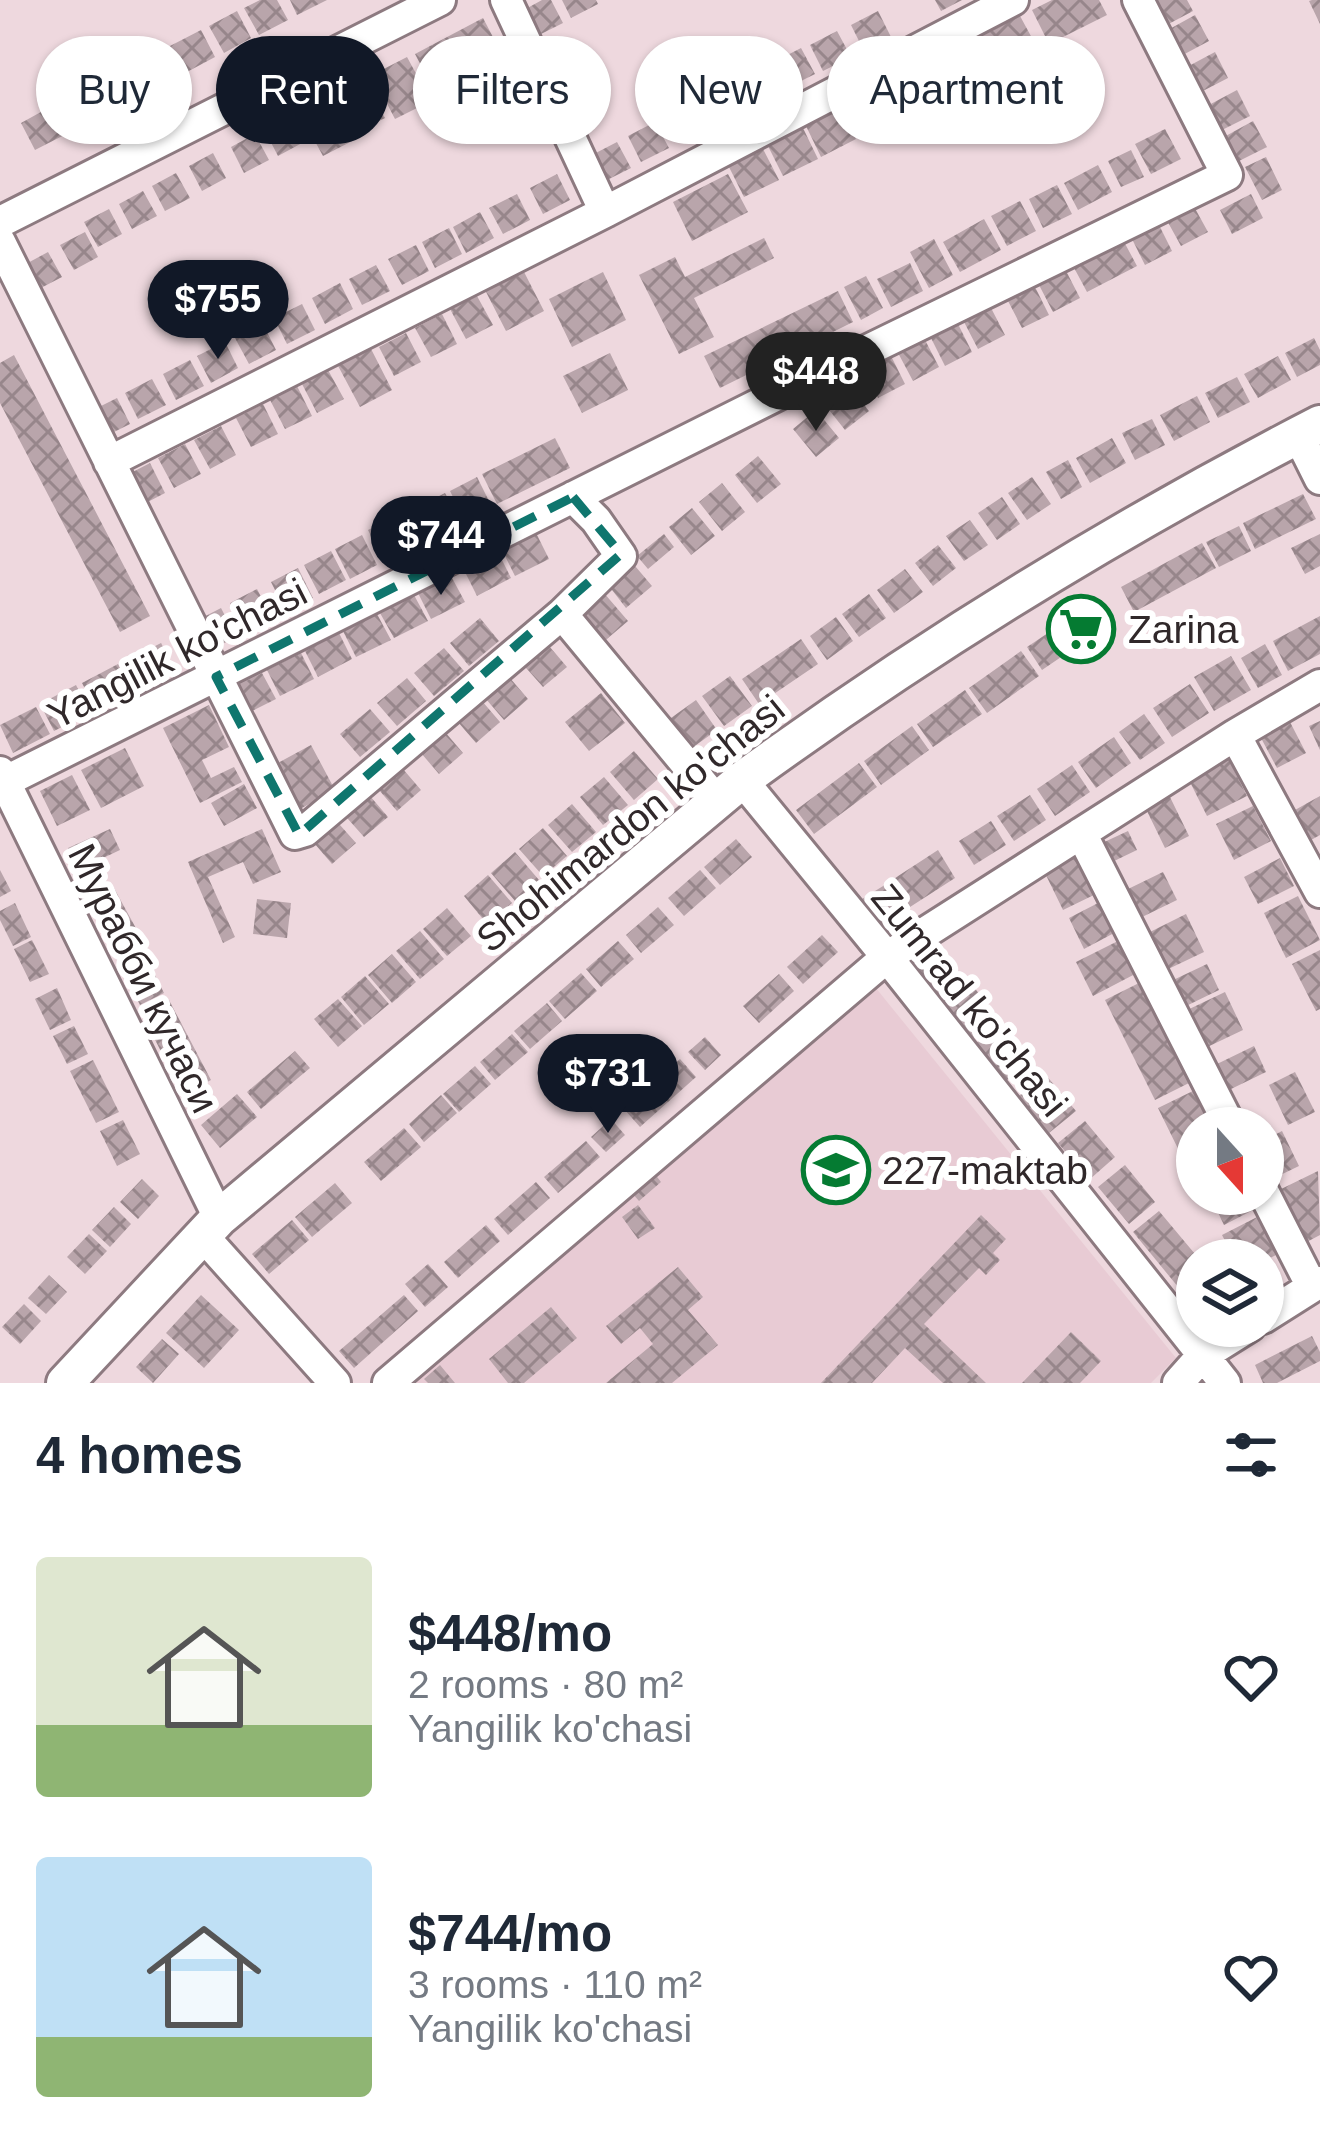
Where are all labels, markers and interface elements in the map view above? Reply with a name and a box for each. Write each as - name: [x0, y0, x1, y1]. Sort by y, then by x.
- chip: Buy: [36, 36, 192, 144]
- chip: Rent: [216, 36, 389, 144]
- chip: Filters: [413, 36, 611, 144]
- chip: New: [635, 36, 803, 144]
- chip: Apartment: [827, 36, 1105, 144]
- pin: $755: [147, 260, 289, 362]
- text: $755: [175, 277, 261, 320]
- pin: $448: [745, 332, 887, 434]
- text: $448: [773, 349, 859, 392]
- pin: $744: [370, 496, 512, 598]
- text: $744: [398, 513, 484, 556]
- street label: Yangilik ko'chasi: [41, 570, 314, 737]
- supermarket icon: Zarina: [1046, 594, 1116, 664]
- place label: Zarina: [1128, 608, 1239, 651]
- street label: Shohimardon ko'chasi: [468, 686, 792, 960]
- street label: Мурабби кучаси: [60, 837, 227, 1119]
- street label: Zumrad ko'chasi: [863, 876, 1076, 1125]
- pin: $731: [537, 1034, 679, 1136]
- text: $731: [565, 1051, 651, 1094]
- north arrow: [1176, 1107, 1284, 1215]
- map controls: [1176, 1107, 1284, 1347]
- school or university icon: 227-maktab: [801, 1135, 871, 1205]
- place label: 227-maktab: [882, 1149, 1088, 1192]
- button: layers: [1176, 1239, 1284, 1347]
- icon: filters: [1218, 1422, 1284, 1488]
- text: 4 homes: [36, 1427, 243, 1484]
- icon: home: [132, 1605, 276, 1749]
- text: $448/mo: [408, 1605, 612, 1662]
- icon: heart: [1218, 1644, 1284, 1710]
- text: 2 rooms · 80 m²: [408, 1663, 683, 1706]
- text: Yangilik ko'chasi: [408, 1707, 692, 1750]
- icon: home: [132, 1905, 276, 2049]
- text: $744/mo: [408, 1905, 612, 1962]
- icon: heart: [1218, 1944, 1284, 2010]
- text: 3 rooms · 110 m²: [408, 1963, 702, 2006]
- text: Yangilik ko'chasi: [408, 2007, 692, 2050]

